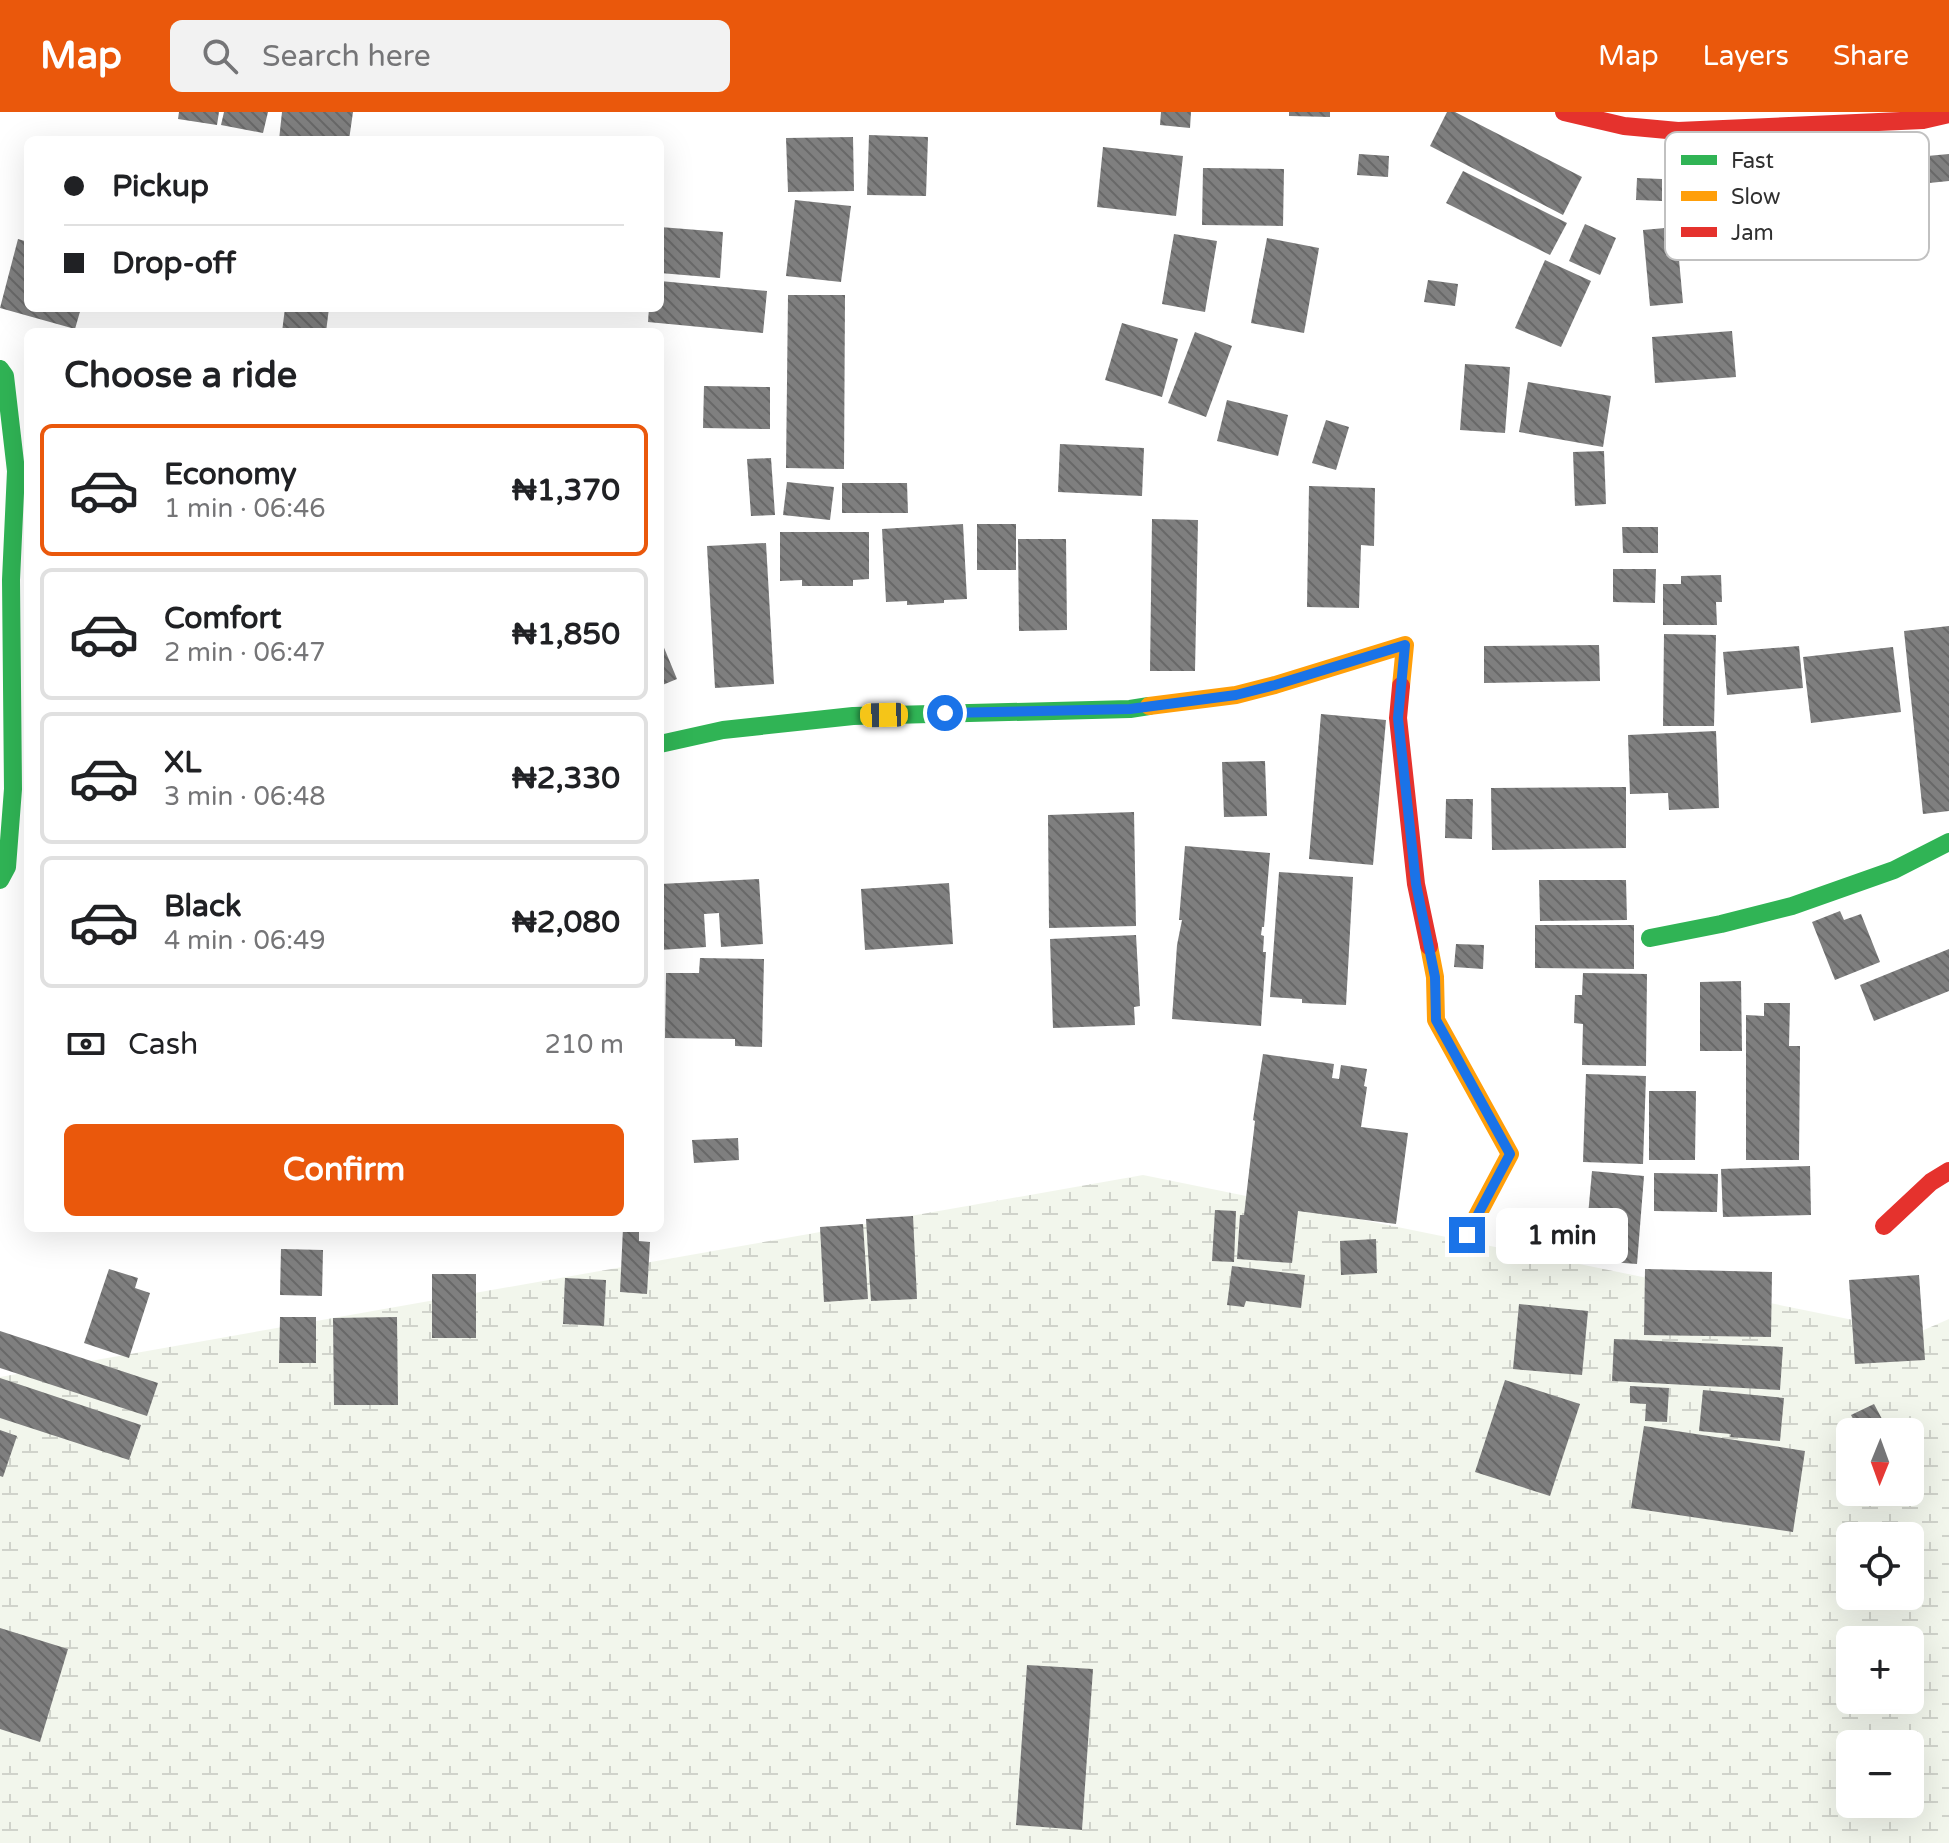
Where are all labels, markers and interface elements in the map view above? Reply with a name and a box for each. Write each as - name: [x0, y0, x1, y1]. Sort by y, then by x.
- search box: [170, 20, 730, 92]
- text: Map: [40, 33, 122, 79]
- icon: search: [198, 34, 242, 78]
- text: Search here: [262, 38, 431, 75]
- text: Map: [1598, 39, 1659, 73]
- text: Layers: [1703, 39, 1789, 73]
- text: Share: [1833, 39, 1909, 73]
- legend: [1665, 132, 1929, 260]
- text: Fast: [1731, 148, 1774, 174]
- text: Pickup: [112, 168, 209, 205]
- text: Slow: [1731, 184, 1781, 210]
- text: Jam: [1731, 220, 1774, 246]
- text: Drop-off: [112, 245, 236, 282]
- text: Choose a ride: [64, 354, 297, 397]
- icon: car: [68, 454, 140, 526]
- text: Economy: [164, 456, 297, 493]
- text: ₦1,370: [512, 472, 620, 509]
- text: 1 min · 06:46: [164, 493, 326, 524]
- icon: car: [68, 598, 140, 670]
- text: Comfort: [164, 600, 282, 637]
- text: ₦1,850: [512, 616, 620, 653]
- text: 2 min · 06:47: [164, 637, 326, 668]
- route start: [927, 695, 963, 731]
- car: [860, 703, 908, 727]
- icon: car: [68, 742, 140, 814]
- text: XL: [164, 744, 201, 781]
- text: ₦2,330: [512, 760, 620, 797]
- text: 3 min · 06:48: [164, 781, 326, 812]
- icon: car: [68, 886, 140, 958]
- text: Black: [164, 888, 241, 925]
- text: ₦2,080: [512, 904, 620, 941]
- text: 4 min · 06:49: [164, 925, 326, 956]
- icon: cash: [64, 1022, 108, 1066]
- text: Cash: [128, 1026, 198, 1063]
- text: 210 m: [544, 1029, 624, 1060]
- button: Confirm: [64, 1124, 624, 1216]
- callout: 1 min: [1495, 1207, 1627, 1263]
- route end: [1449, 1217, 1485, 1253]
- text: 1 min: [1527, 1220, 1597, 1251]
- north arrow: [1836, 1418, 1924, 1506]
- map controls: [1836, 1418, 1924, 1818]
- button: locate: [1836, 1522, 1924, 1610]
- button: +: [1836, 1626, 1924, 1714]
- button: −: [1836, 1730, 1924, 1818]

